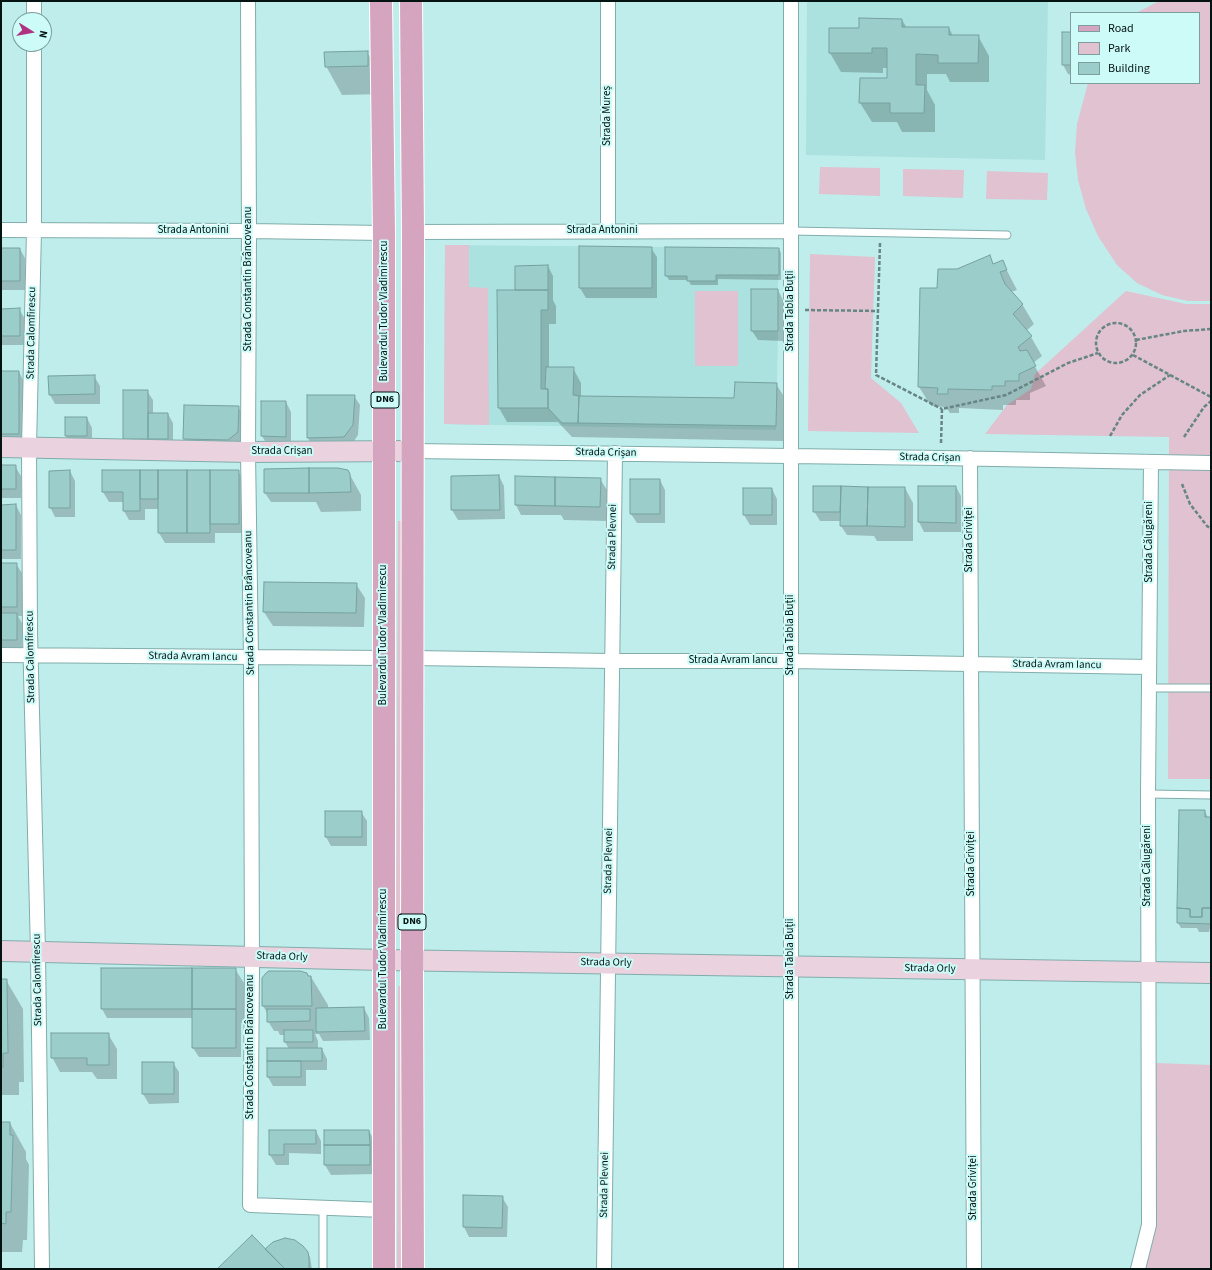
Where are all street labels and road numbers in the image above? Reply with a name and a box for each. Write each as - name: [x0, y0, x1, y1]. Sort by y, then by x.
- street label: Strada Mureș: [601, 86, 615, 146]
- street label: Strada Constantin Brâncoveanu: [242, 207, 256, 351]
- street label: Strada Antonini: [157, 224, 229, 238]
- street label: Strada Antonini: [566, 224, 638, 238]
- street label: Bulevardul Tudor Vladimirescu: [378, 241, 392, 381]
- street label: Strada Tabla Buții: [784, 270, 798, 352]
- street label: Strada Calomfirescu: [25, 287, 39, 379]
- road number: DN6: [371, 392, 399, 408]
- street label: Strada Crișan: [251, 445, 313, 459]
- street label: Strada Crișan: [575, 446, 637, 460]
- street label: Strada Crișan: [899, 451, 961, 465]
- street label: Strada Călugăreni: [1143, 501, 1157, 583]
- street label: Strada Plevnei: [606, 504, 620, 570]
- street label: Strada Griviței: [963, 507, 977, 573]
- street label: Strada Constantin Brâncoveanu: [242, 530, 258, 676]
- street label: Bulevardul Tudor Vladimirescu: [377, 565, 391, 705]
- street label: Strada Tabla Buții: [784, 594, 798, 676]
- street label: Strada Calomfirescu: [24, 611, 38, 703]
- street label: Strada Avram Iancu: [148, 650, 238, 664]
- street label: Strada Avram Iancu: [688, 654, 778, 668]
- street label: Strada Avram Iancu: [1012, 658, 1102, 672]
- street label: Strada Călugăreni: [1141, 825, 1155, 907]
- street label: Strada Plevnei: [602, 828, 616, 894]
- street label: Strada Griviței: [965, 831, 979, 897]
- street label: Bulevardul Tudor Vladimirescu: [377, 889, 391, 1029]
- road number: DN6: [398, 914, 426, 930]
- street label: Strada Tabla Buții: [784, 918, 798, 1000]
- street label: Strada Calomfirescu: [31, 934, 45, 1026]
- street label: Strada Orly: [256, 950, 308, 964]
- street label: Strada Orly: [580, 956, 632, 970]
- street label: Strada Orly: [904, 962, 956, 976]
- street label: Strada Constantin Brâncoveanu: [244, 975, 258, 1119]
- street label: Strada Plevnei: [598, 1152, 612, 1218]
- street label: Strada Griviței: [967, 1155, 981, 1221]

